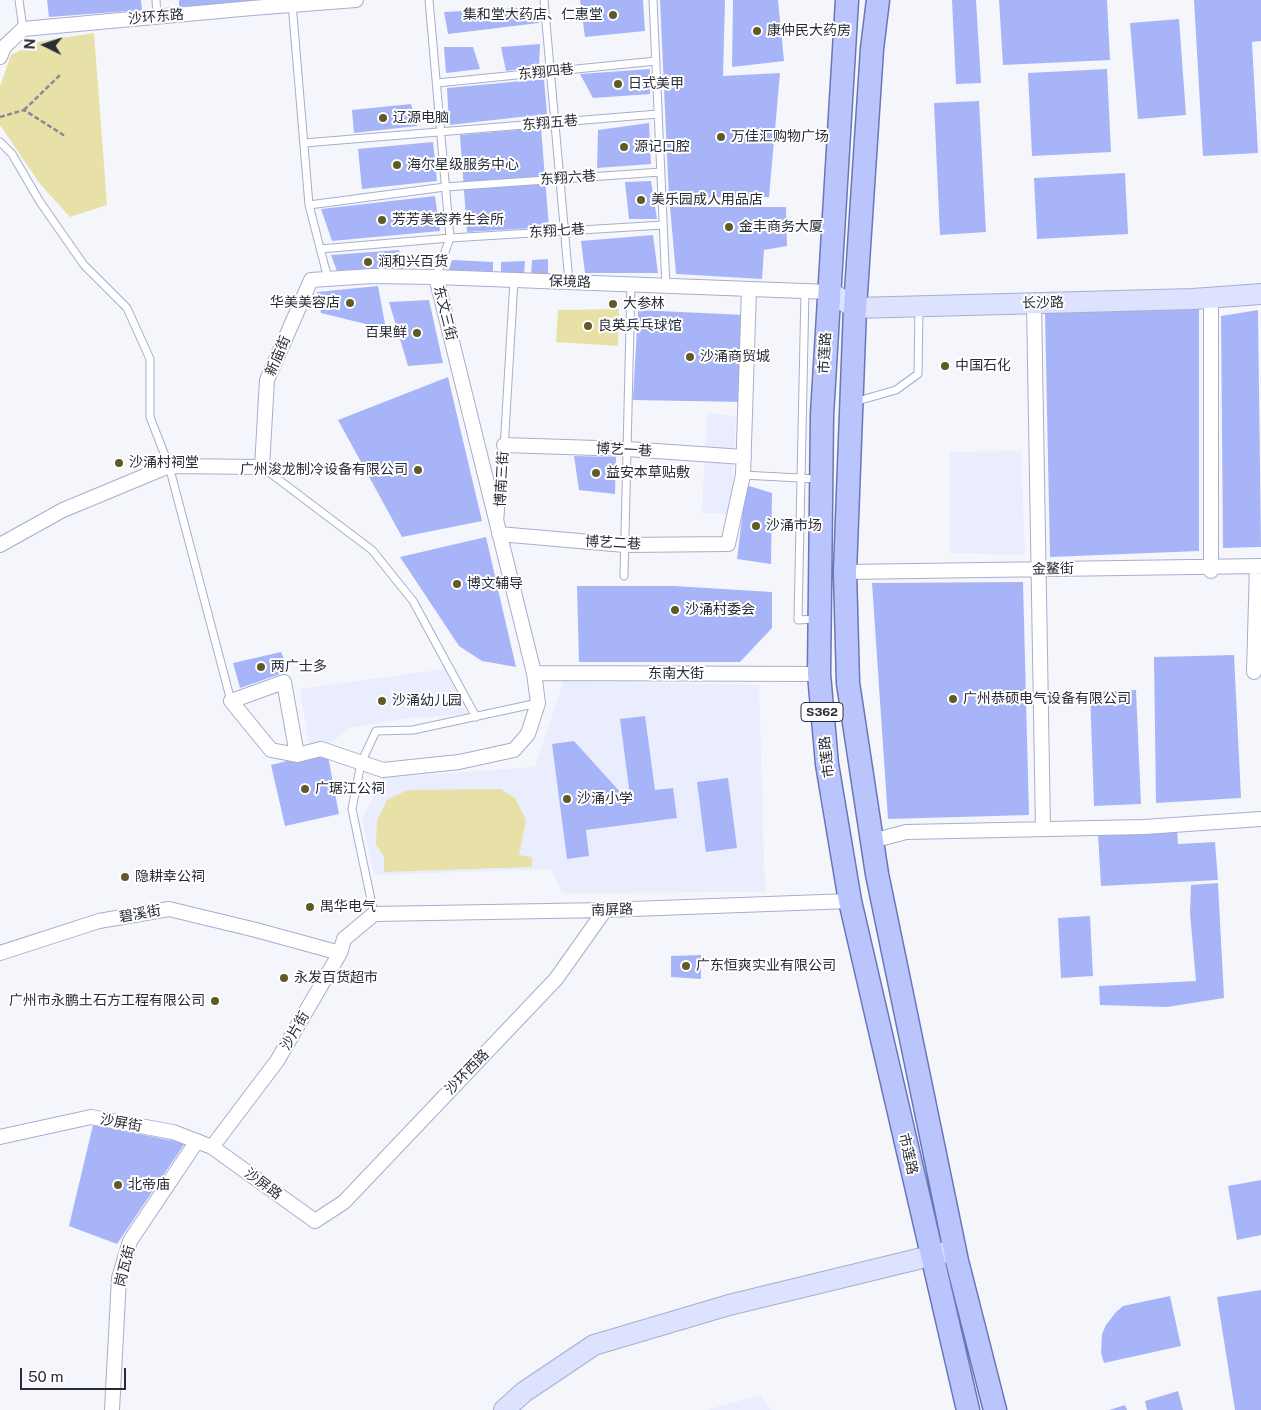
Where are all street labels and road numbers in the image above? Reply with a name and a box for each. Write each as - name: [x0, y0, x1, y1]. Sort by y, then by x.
- street label: 沙环东路: [127, 6, 185, 28]
- street label: 东翔四巷: [517, 61, 575, 83]
- street label: 东翔五巷: [521, 112, 579, 134]
- street label: 东翔六巷: [539, 168, 597, 188]
- street label: 东翔七巷: [528, 221, 586, 241]
- street label: 保境路: [549, 273, 591, 291]
- street label: 东文三街: [430, 284, 460, 342]
- street label: 长沙路: [1022, 294, 1064, 312]
- street label: 市莲路: [816, 332, 834, 374]
- street label: 新庙街: [262, 333, 294, 379]
- street label: 博艺一巷: [596, 440, 652, 460]
- street label: 博南三街: [492, 451, 512, 507]
- street label: 博艺二巷: [585, 533, 641, 553]
- street label: 金鳌街: [1032, 560, 1074, 578]
- street label: 东南大街: [648, 666, 704, 682]
- road number: S362: [801, 702, 843, 722]
- street label: 市莲路: [816, 735, 838, 779]
- street label: 南屏路: [591, 901, 633, 919]
- street label: 碧溪街: [118, 902, 162, 926]
- street label: 沙片街: [277, 1009, 313, 1053]
- street label: 沙环西路: [442, 1046, 492, 1098]
- street label: 沙屏街: [99, 1111, 143, 1135]
- street label: 市莲路: [895, 1132, 921, 1176]
- street label: 沙屏路: [241, 1165, 285, 1203]
- street label: 岗瓦街: [112, 1244, 138, 1288]

